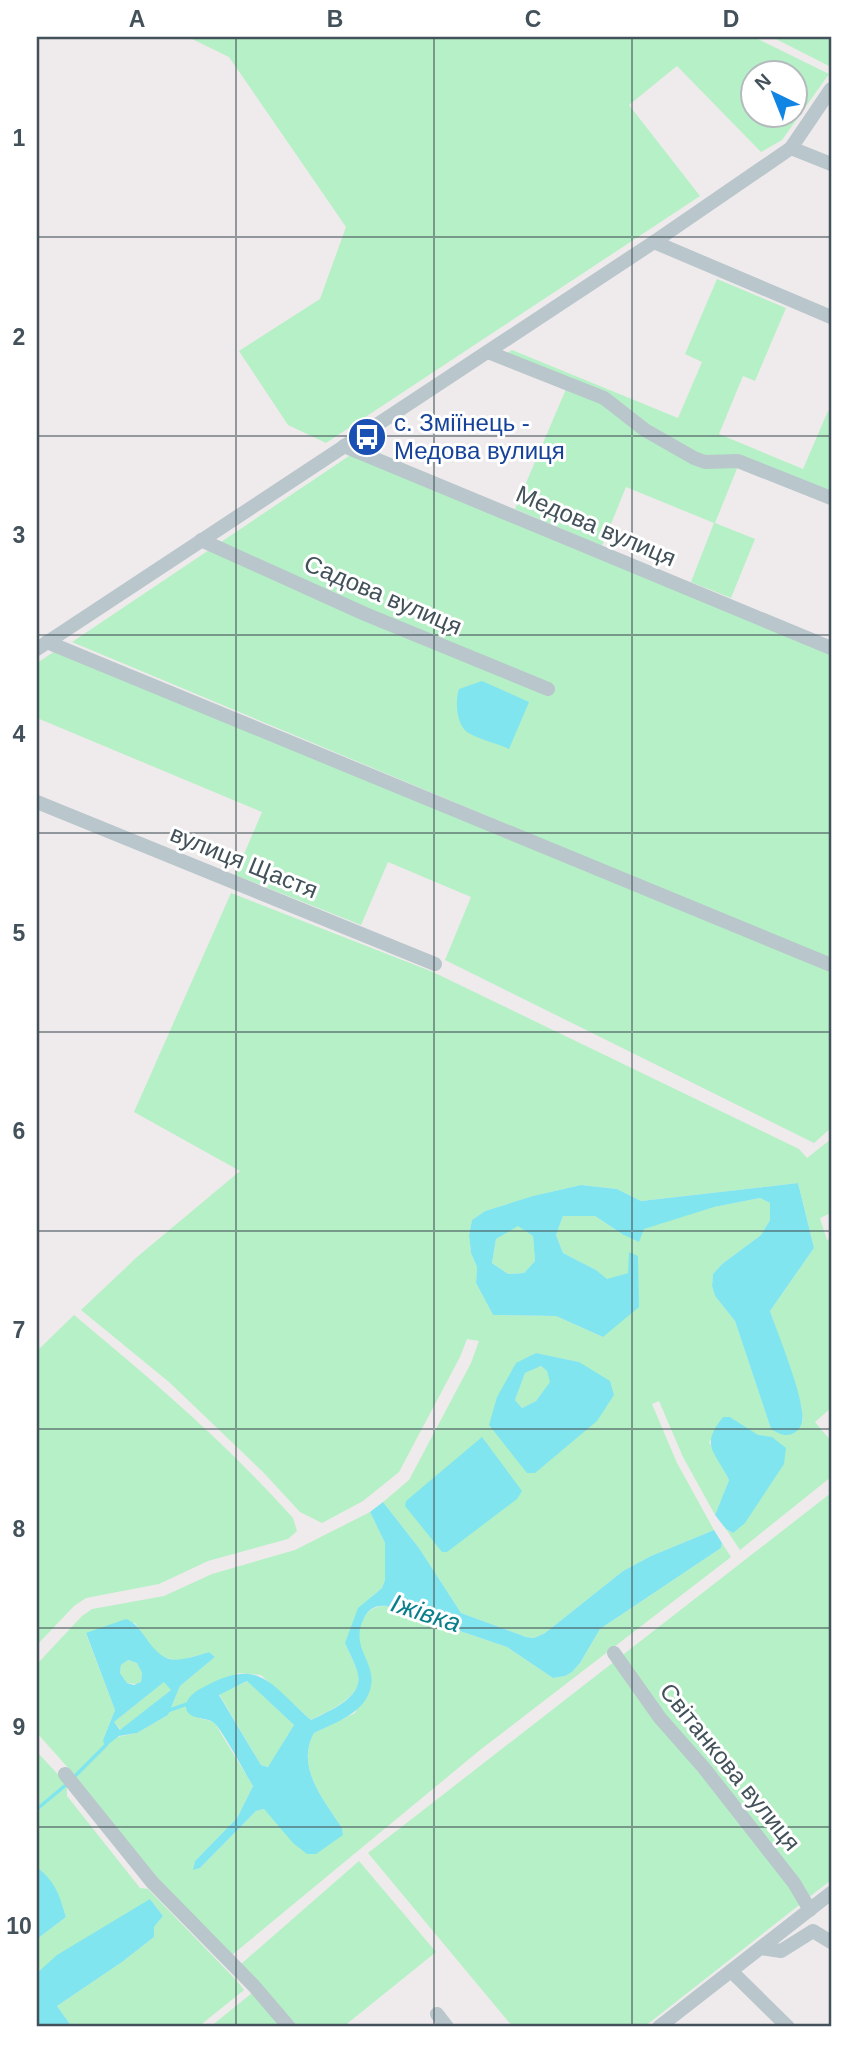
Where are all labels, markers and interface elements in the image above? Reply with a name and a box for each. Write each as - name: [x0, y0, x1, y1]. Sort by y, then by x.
- text: A: [129, 6, 145, 32]
- text: B: [327, 6, 343, 32]
- text: C: [525, 6, 541, 32]
- text: D: [723, 6, 739, 32]
- north arrow: [738, 60, 808, 130]
- text: N: [751, 70, 775, 94]
- text: 1: [13, 125, 26, 151]
- text: 2: [13, 324, 25, 350]
- place label: с. Зміїнець - Медова вулиця: [394, 409, 565, 464]
- bus stop icon: с. Зміїнець - Медова вулиця: [346, 416, 388, 458]
- street label: Медова вулиця: [512, 480, 680, 571]
- text: 3: [13, 522, 25, 548]
- street label: Садова вулиця: [300, 549, 466, 640]
- text: 4: [13, 721, 26, 747]
- street label: вулиця Щастя: [167, 820, 322, 903]
- text: 5: [13, 920, 26, 946]
- text: 6: [13, 1118, 25, 1144]
- text: 7: [13, 1317, 25, 1343]
- text: 8: [13, 1516, 26, 1542]
- water label: Іжівка: [388, 1588, 464, 1638]
- street label: Світанкова вулиця: [655, 1678, 806, 1856]
- text: 9: [13, 1714, 25, 1740]
- text: 10: [6, 1913, 32, 1939]

